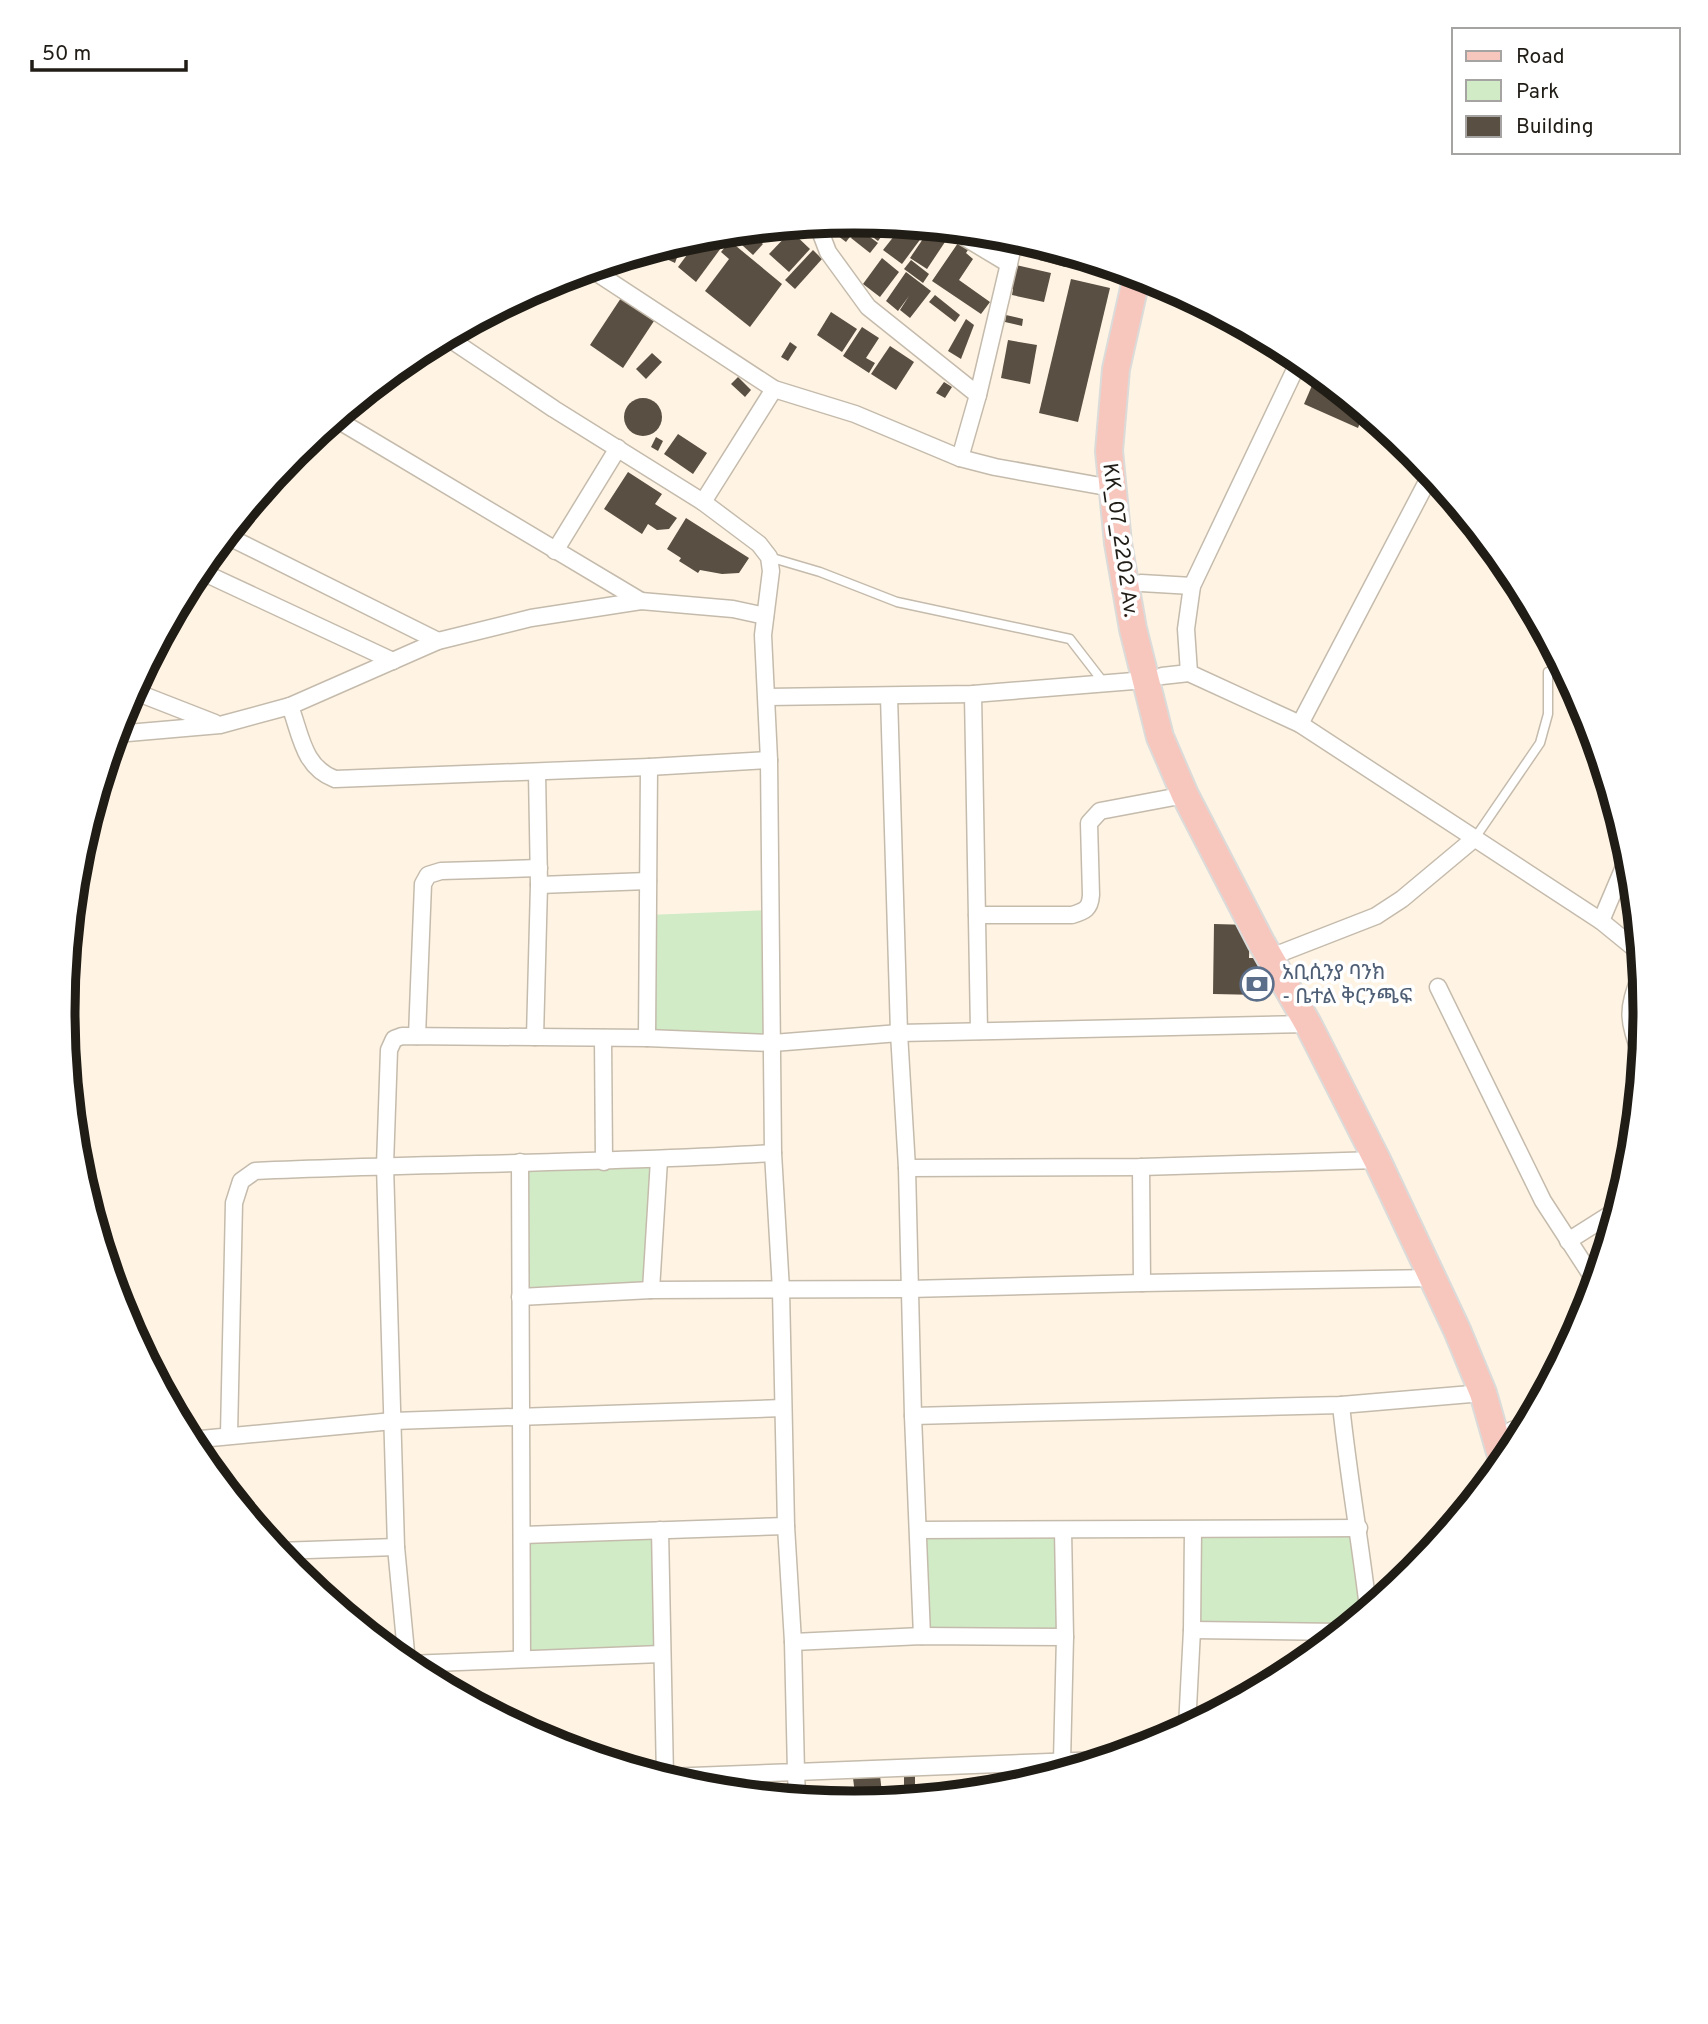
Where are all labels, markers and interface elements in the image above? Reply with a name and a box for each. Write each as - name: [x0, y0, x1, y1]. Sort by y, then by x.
- scale bar: [32, 28, 186, 72]
- legend: [1452, 28, 1680, 154]
- text: 50 m: [42, 41, 91, 68]
- text: Road: [1516, 44, 1565, 71]
- text: Park: [1516, 79, 1559, 106]
- text: Building: [1516, 114, 1594, 141]
- street label: KK_07_2202 Av.: [1095, 461, 1144, 619]
- place label: አቢሲንያ ባንክ - ቤተል ቅርንጫፍ: [1282, 960, 1412, 1011]
- bank icon: አቢሲንያ ባንክ - ቤተል ቅርንጫፍ: [1238, 965, 1276, 1003]

